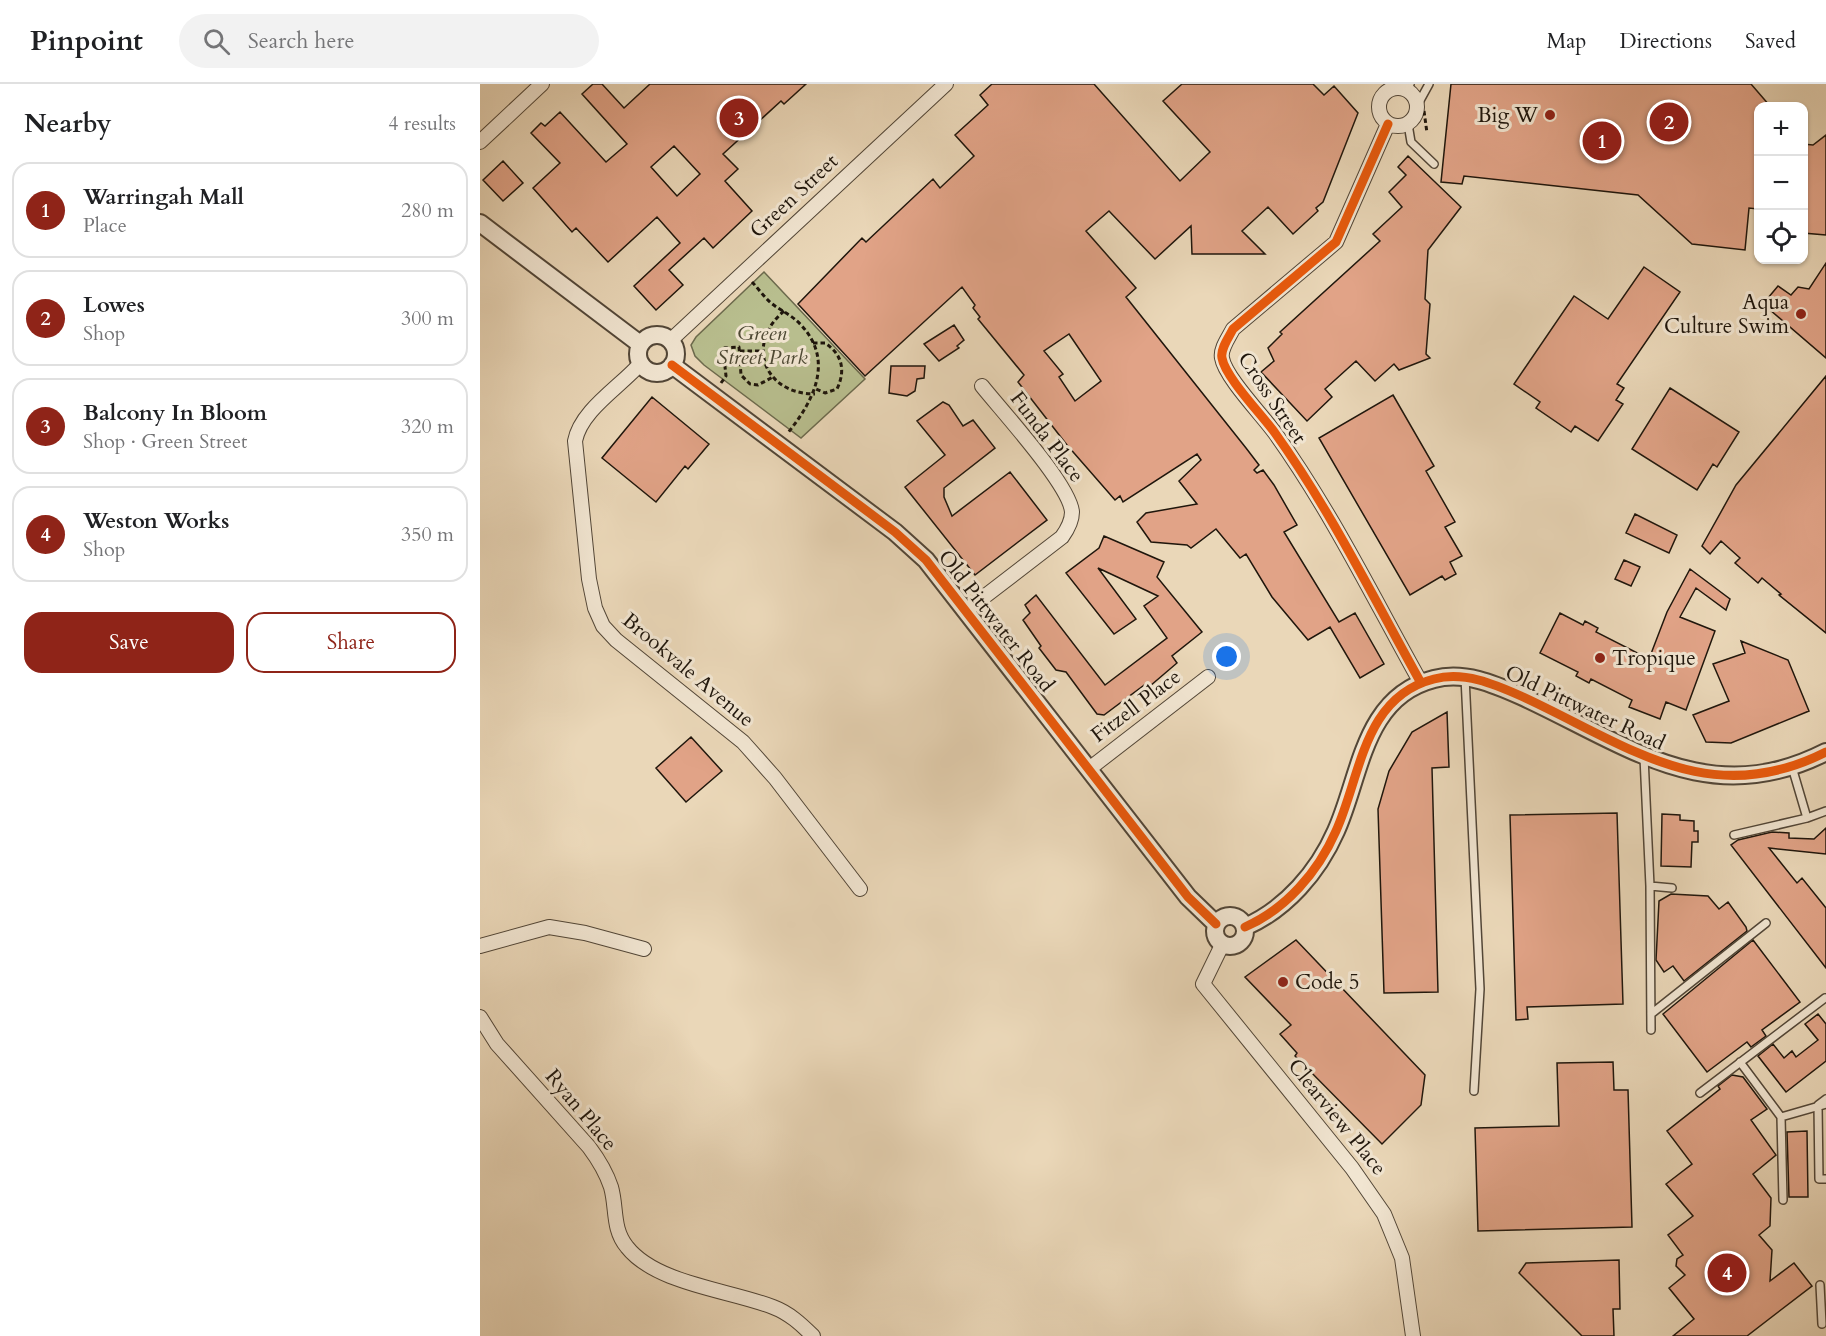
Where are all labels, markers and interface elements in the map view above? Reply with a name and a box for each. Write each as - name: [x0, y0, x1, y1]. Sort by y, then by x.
- search box: [179, 14, 599, 68]
- text: Pinpoint: [30, 22, 143, 60]
- icon: search: [200, 25, 233, 58]
- text: Search here: [248, 26, 354, 56]
- text: Map: [1546, 27, 1586, 56]
- text: Directions: [1619, 27, 1712, 56]
- text: Saved: [1745, 27, 1796, 56]
- pin: 3: [720, 96, 758, 141]
- pin: 2: [1650, 99, 1688, 144]
- place label: Big W: [1477, 101, 1539, 130]
- map controls: [1754, 102, 1808, 264]
- button: +: [1754, 102, 1808, 156]
- text: Nearby: [24, 106, 112, 141]
- marker: Big W: [1543, 108, 1557, 122]
- text: 4 results: [388, 110, 456, 137]
- pin: 1: [1582, 118, 1622, 164]
- street label: Green Street: [743, 147, 845, 245]
- button: −: [1754, 156, 1808, 210]
- text: Warringah Mall: [83, 182, 244, 212]
- text: 1: [40, 197, 51, 224]
- text: 280 m: [401, 197, 454, 224]
- button: locate: [1754, 210, 1808, 264]
- text: Place: [83, 212, 127, 239]
- place label: Aqua Culture Swim: [1664, 288, 1789, 341]
- text: Lowes: [83, 290, 145, 320]
- text: 2: [40, 305, 51, 332]
- text: 300 m: [401, 305, 454, 332]
- marker: Aqua Culture Swim: [1794, 307, 1808, 321]
- park label: Green Street Park: [716, 319, 808, 372]
- text: Shop: [83, 320, 125, 347]
- street label: Cross Street: [1231, 346, 1314, 450]
- street label: Funda Place: [1003, 385, 1091, 489]
- text: Balcony In Bloom: [83, 398, 267, 428]
- text: 3: [40, 413, 51, 440]
- text: 320 m: [401, 413, 454, 440]
- text: Shop · Green Street: [83, 428, 247, 455]
- text: Weston Works: [83, 506, 229, 536]
- text: 4: [40, 521, 51, 548]
- text: 350 m: [401, 521, 454, 548]
- text: Shop: [83, 536, 125, 563]
- street label: Old Pittwater Road: [931, 544, 1061, 698]
- street label: Brookvale Avenue: [616, 606, 760, 734]
- button: Save: [24, 612, 234, 673]
- button: Share: [246, 612, 456, 673]
- your location: [1212, 642, 1241, 671]
- place label: Tropique: [1612, 644, 1696, 673]
- marker: Tropique: [1593, 651, 1607, 665]
- street label: Old Pittwater Road: [1500, 658, 1670, 758]
- street label: Fitzell Place: [1085, 663, 1187, 749]
- place label: Code 5: [1295, 968, 1360, 997]
- marker: Code 5: [1276, 975, 1290, 989]
- street label: Clearview Place: [1281, 1053, 1393, 1181]
- street label: Ryan Place: [538, 1063, 624, 1157]
- pin: 4: [1708, 1250, 1746, 1296]

